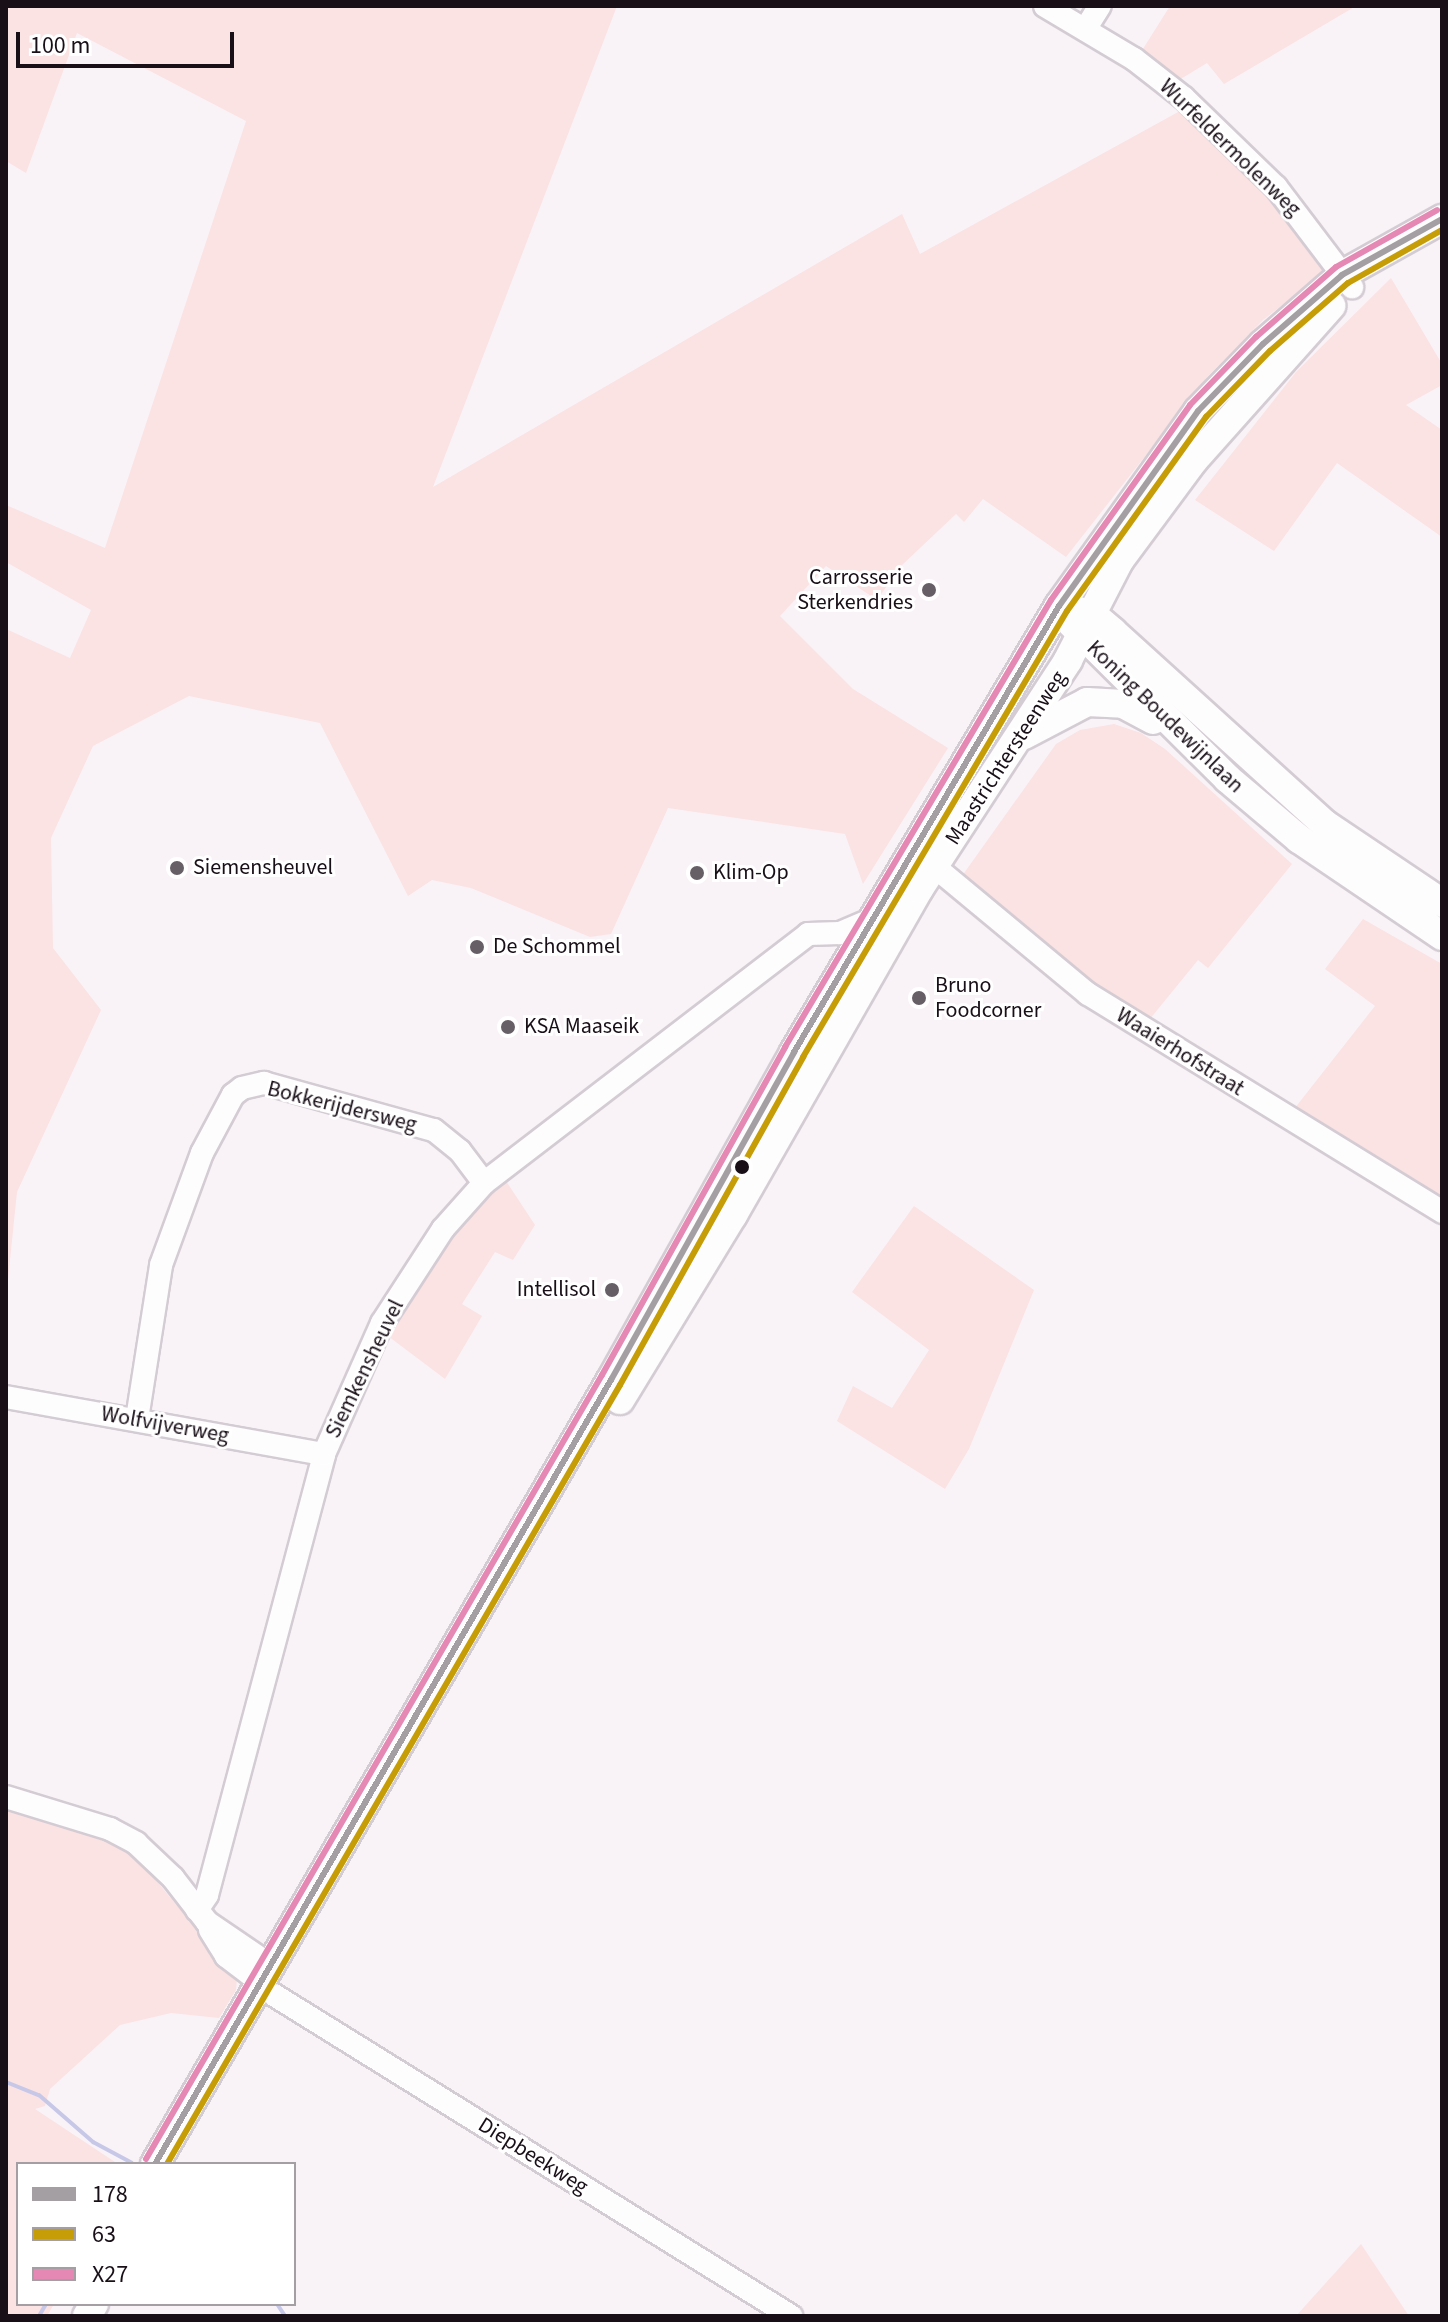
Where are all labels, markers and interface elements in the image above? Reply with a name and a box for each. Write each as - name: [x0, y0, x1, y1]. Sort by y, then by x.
- scale bar: [20, 16, 238, 66]
- text: 100 m: [30, 28, 90, 63]
- street label: Wurfeldermolenweg: [1154, 74, 1306, 222]
- place label: Carrosserie Sterkendries: [797, 564, 913, 616]
- marker: Carrosserie Sterkendries: [920, 581, 938, 599]
- street label: Koning Boudewijnlaan: [1081, 635, 1249, 799]
- street label: Maastrichtersteenweg: [940, 666, 1072, 850]
- place label: Siemensheuvel: [193, 855, 333, 881]
- marker: Siemensheuvel: [168, 859, 186, 877]
- place label: Klim-Op: [713, 860, 789, 886]
- marker: Klim-Op: [688, 864, 706, 882]
- place label: De Schommel: [493, 934, 621, 960]
- marker: De Schommel: [468, 938, 486, 956]
- place label: Bruno Foodcorner: [935, 972, 1041, 1024]
- marker: Bruno Foodcorner: [910, 989, 928, 1007]
- street label: Waaierhofstraat: [1111, 1002, 1249, 1102]
- place label: KSA Maaseik: [524, 1014, 639, 1040]
- marker: KSA Maaseik: [499, 1018, 517, 1036]
- street label: Bokkerijdersweg: [265, 1076, 419, 1138]
- unlabelled marker: [734, 1159, 750, 1175]
- place label: Intellisol: [517, 1277, 596, 1303]
- marker: Intellisol: [603, 1281, 621, 1299]
- street label: Siemkensheuvel: [320, 1296, 410, 1442]
- street label: Wolfvijverweg: [99, 1401, 231, 1449]
- street label: Diepbeekweg: [473, 2112, 593, 2200]
- legend: [16, 2162, 296, 2306]
- text: 178: [92, 2177, 128, 2212]
- text: 63: [92, 2217, 116, 2252]
- text: X27: [92, 2257, 128, 2292]

